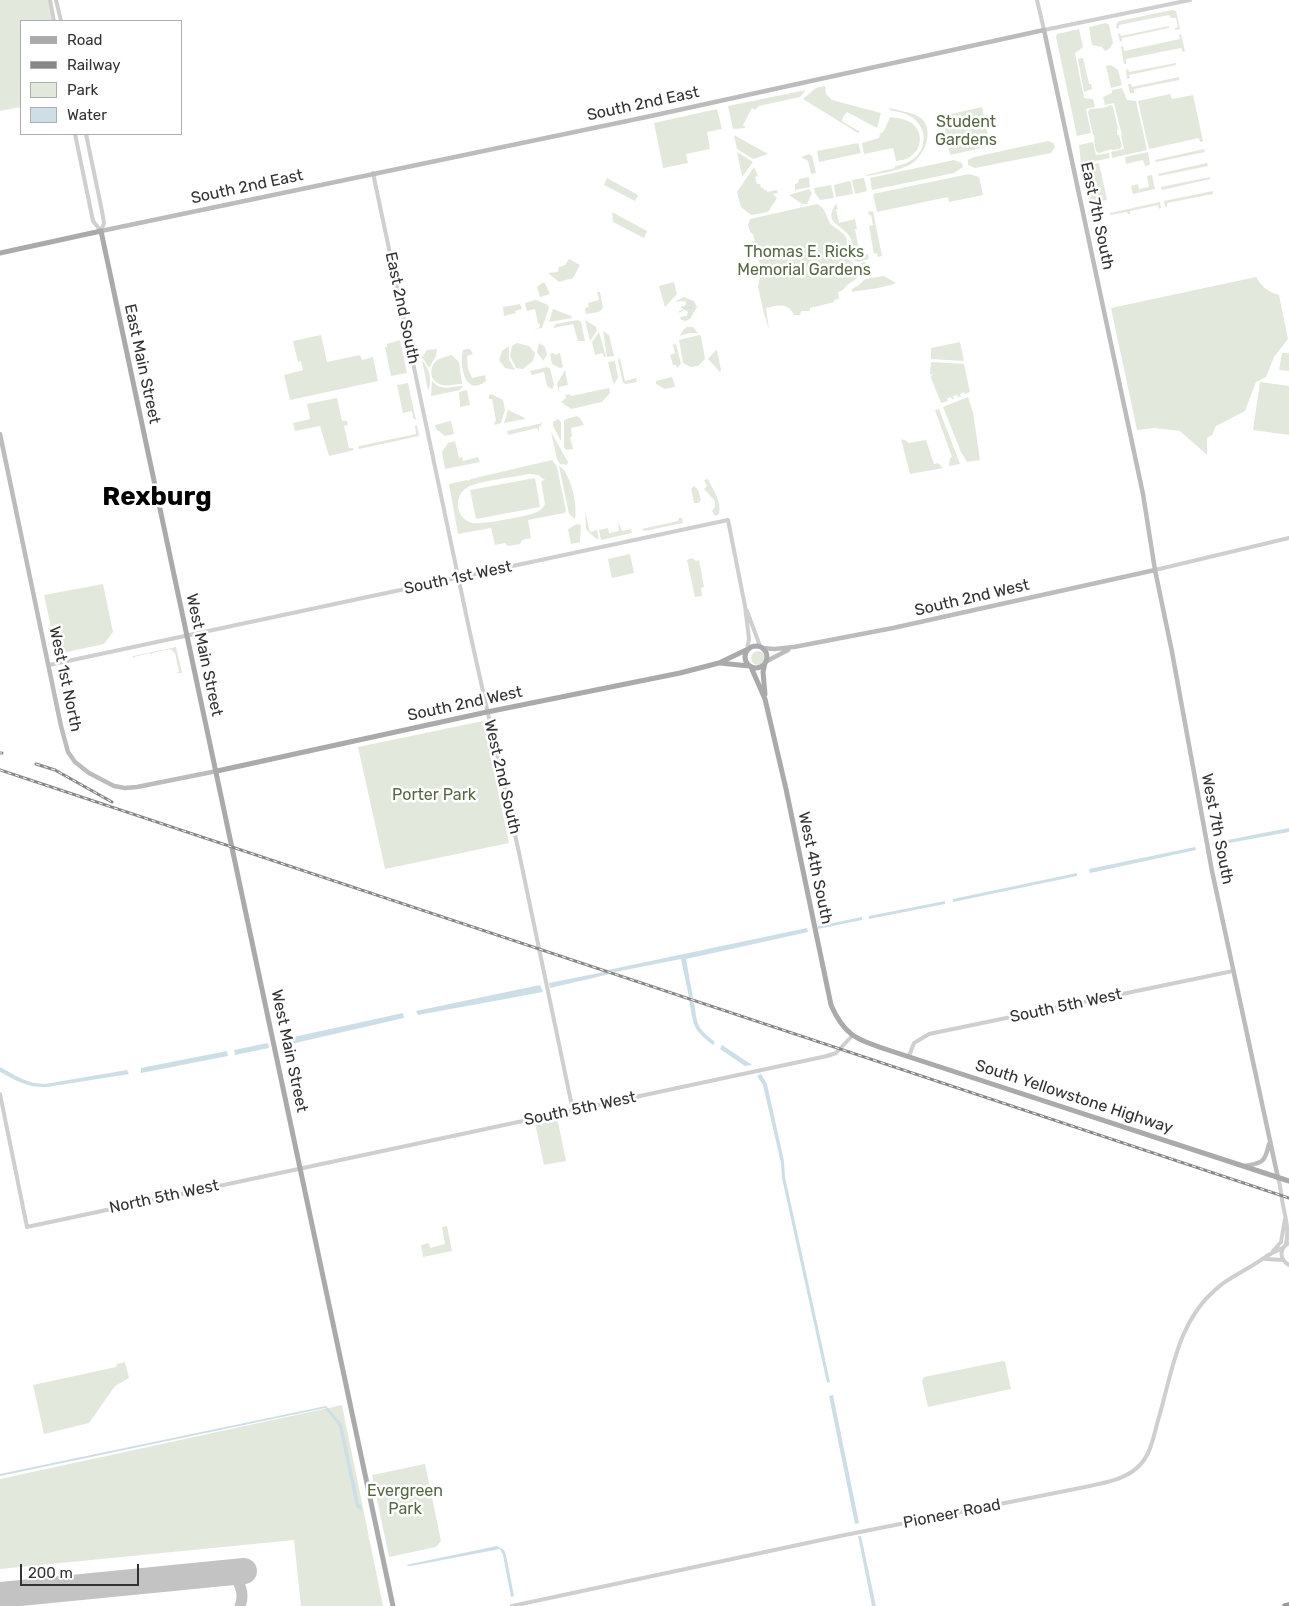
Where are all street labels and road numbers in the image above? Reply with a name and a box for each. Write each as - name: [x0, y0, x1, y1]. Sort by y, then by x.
- street label: South 2nd East: [585, 83, 701, 125]
- street label: East 7th South: [1076, 160, 1118, 272]
- street label: South 2nd East: [189, 166, 305, 208]
- street label: East 2nd South: [381, 250, 423, 366]
- street label: East Main Street: [120, 302, 164, 426]
- street label: South 1st West: [402, 557, 514, 599]
- street label: South 2nd West: [913, 575, 1031, 621]
- street label: West Main Street: [182, 592, 226, 718]
- street label: West 1st North: [44, 625, 86, 733]
- street label: South 2nd West: [406, 682, 524, 726]
- street label: West 2nd South: [479, 718, 525, 836]
- street label: West 7th South: [1197, 772, 1237, 886]
- street label: West 4th South: [794, 810, 836, 926]
- street label: South 5th West: [1008, 985, 1124, 1027]
- street label: West Main Street: [267, 988, 311, 1114]
- street label: South Yellowstone Highway: [973, 1056, 1175, 1138]
- street label: South 5th West: [522, 1088, 638, 1130]
- street label: North 5th West: [107, 1176, 221, 1218]
- street label: Pioneer Road: [902, 1495, 1002, 1533]

